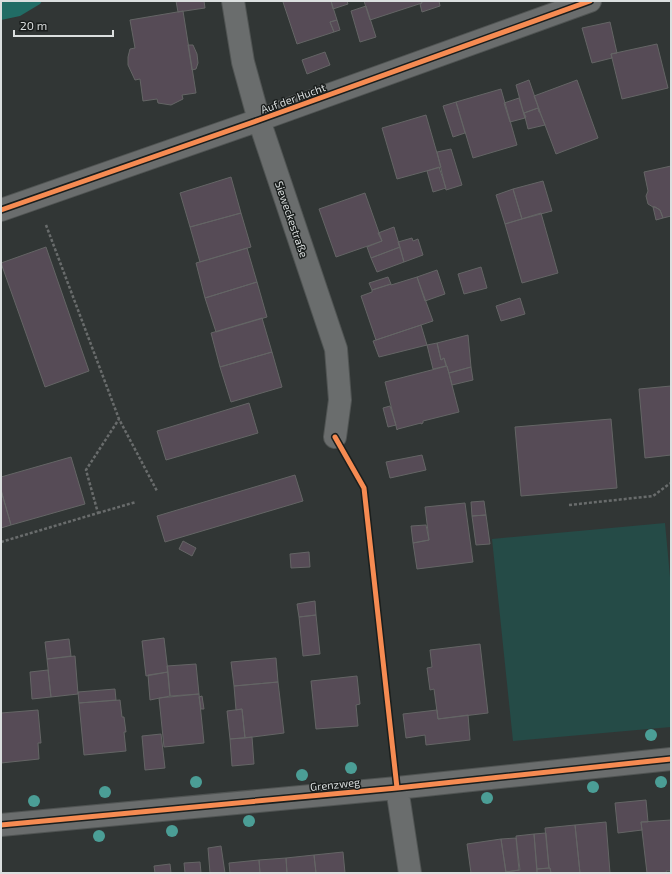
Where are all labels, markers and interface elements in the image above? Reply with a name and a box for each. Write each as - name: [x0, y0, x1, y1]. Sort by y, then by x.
- scale bar: [14, 12, 113, 38]
- text: 20 m: [20, 18, 47, 32]
- street label: Auf der Hucht: [259, 80, 327, 116]
- street label: Sieweckestraße: [273, 179, 311, 259]
- street label: Grenzweg: [309, 775, 361, 793]

